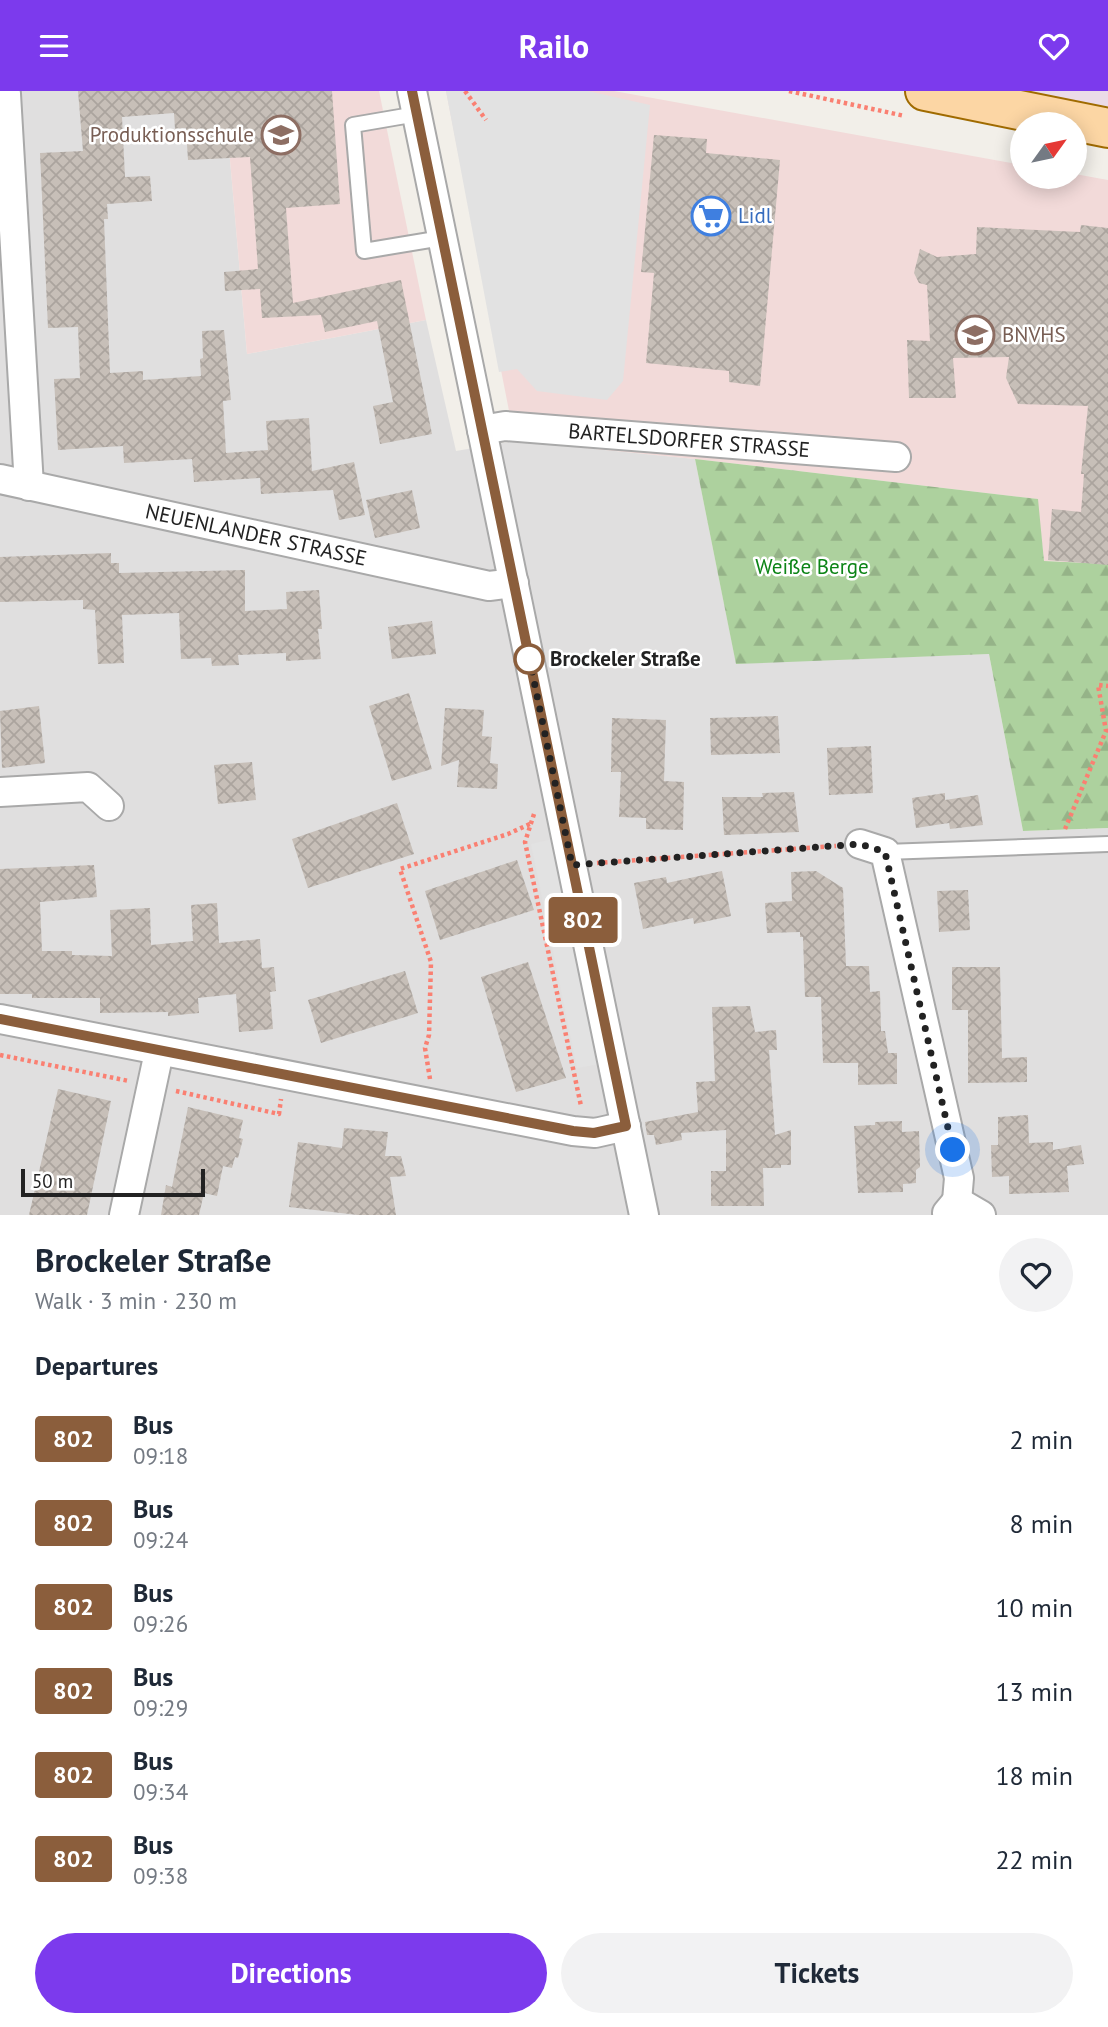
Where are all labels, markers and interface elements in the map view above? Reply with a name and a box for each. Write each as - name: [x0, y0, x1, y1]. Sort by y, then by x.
- text: Railo: [519, 25, 589, 67]
- icon: menu: [35, 27, 73, 65]
- icon: heart: [1035, 27, 1073, 65]
- north arrow: [1010, 112, 1087, 189]
- map controls: [1010, 112, 1087, 189]
- school or university icon: Produktionsschule: [260, 114, 302, 156]
- place label: Produktionsschule: [90, 121, 254, 148]
- supermarket icon: Lidl: [690, 195, 732, 237]
- place label: Lidl: [738, 202, 772, 229]
- school or university icon: BNVHS: [954, 314, 996, 356]
- place label: BNVHS: [1002, 321, 1066, 348]
- street label: BARTELSDORFER STRASSE: [567, 417, 811, 463]
- street label: NEUENLANDER STRASSE: [143, 497, 369, 572]
- park label: Weiße Berge: [755, 553, 869, 580]
- marker: Brockeler Straße: [514, 644, 544, 674]
- place label: Brockeler Straße: [550, 645, 701, 672]
- line badge: 802: [543, 897, 623, 943]
- text: 802: [563, 904, 603, 935]
- your location: [935, 1132, 970, 1167]
- scale bar: [21, 1166, 205, 1198]
- text: 50 m: [32, 1169, 73, 1193]
- text: Brockeler Straße: [35, 1238, 272, 1281]
- button: heart: [999, 1238, 1073, 1312]
- text: Walk · 3 min · 230 m: [35, 1286, 237, 1315]
- text: Departures: [35, 1349, 158, 1382]
- text: Bus: [133, 1408, 173, 1441]
- text: 802: [53, 1423, 94, 1454]
- text: 2 min: [1010, 1423, 1073, 1456]
- text: 09:18: [133, 1441, 188, 1470]
- text: Bus: [133, 1492, 173, 1525]
- text: 802: [53, 1507, 94, 1538]
- text: 8 min: [1010, 1507, 1073, 1540]
- text: 09:24: [133, 1525, 188, 1554]
- text: Bus: [133, 1576, 173, 1609]
- text: 802: [53, 1591, 94, 1622]
- text: 10 min: [995, 1591, 1073, 1624]
- text: 09:26: [133, 1609, 188, 1638]
- text: Bus: [133, 1660, 173, 1693]
- text: 802: [53, 1675, 94, 1706]
- text: 13 min: [995, 1675, 1073, 1708]
- text: 09:29: [133, 1693, 188, 1722]
- text: Bus: [133, 1744, 173, 1777]
- text: 802: [53, 1759, 94, 1790]
- text: 18 min: [995, 1759, 1073, 1792]
- text: 09:34: [133, 1777, 188, 1806]
- text: Bus: [133, 1828, 173, 1861]
- text: 802: [53, 1843, 94, 1874]
- text: 22 min: [995, 1843, 1073, 1876]
- text: 09:38: [133, 1861, 188, 1890]
- button: Directions: [35, 1933, 547, 2013]
- button: Tickets: [561, 1933, 1073, 2013]

